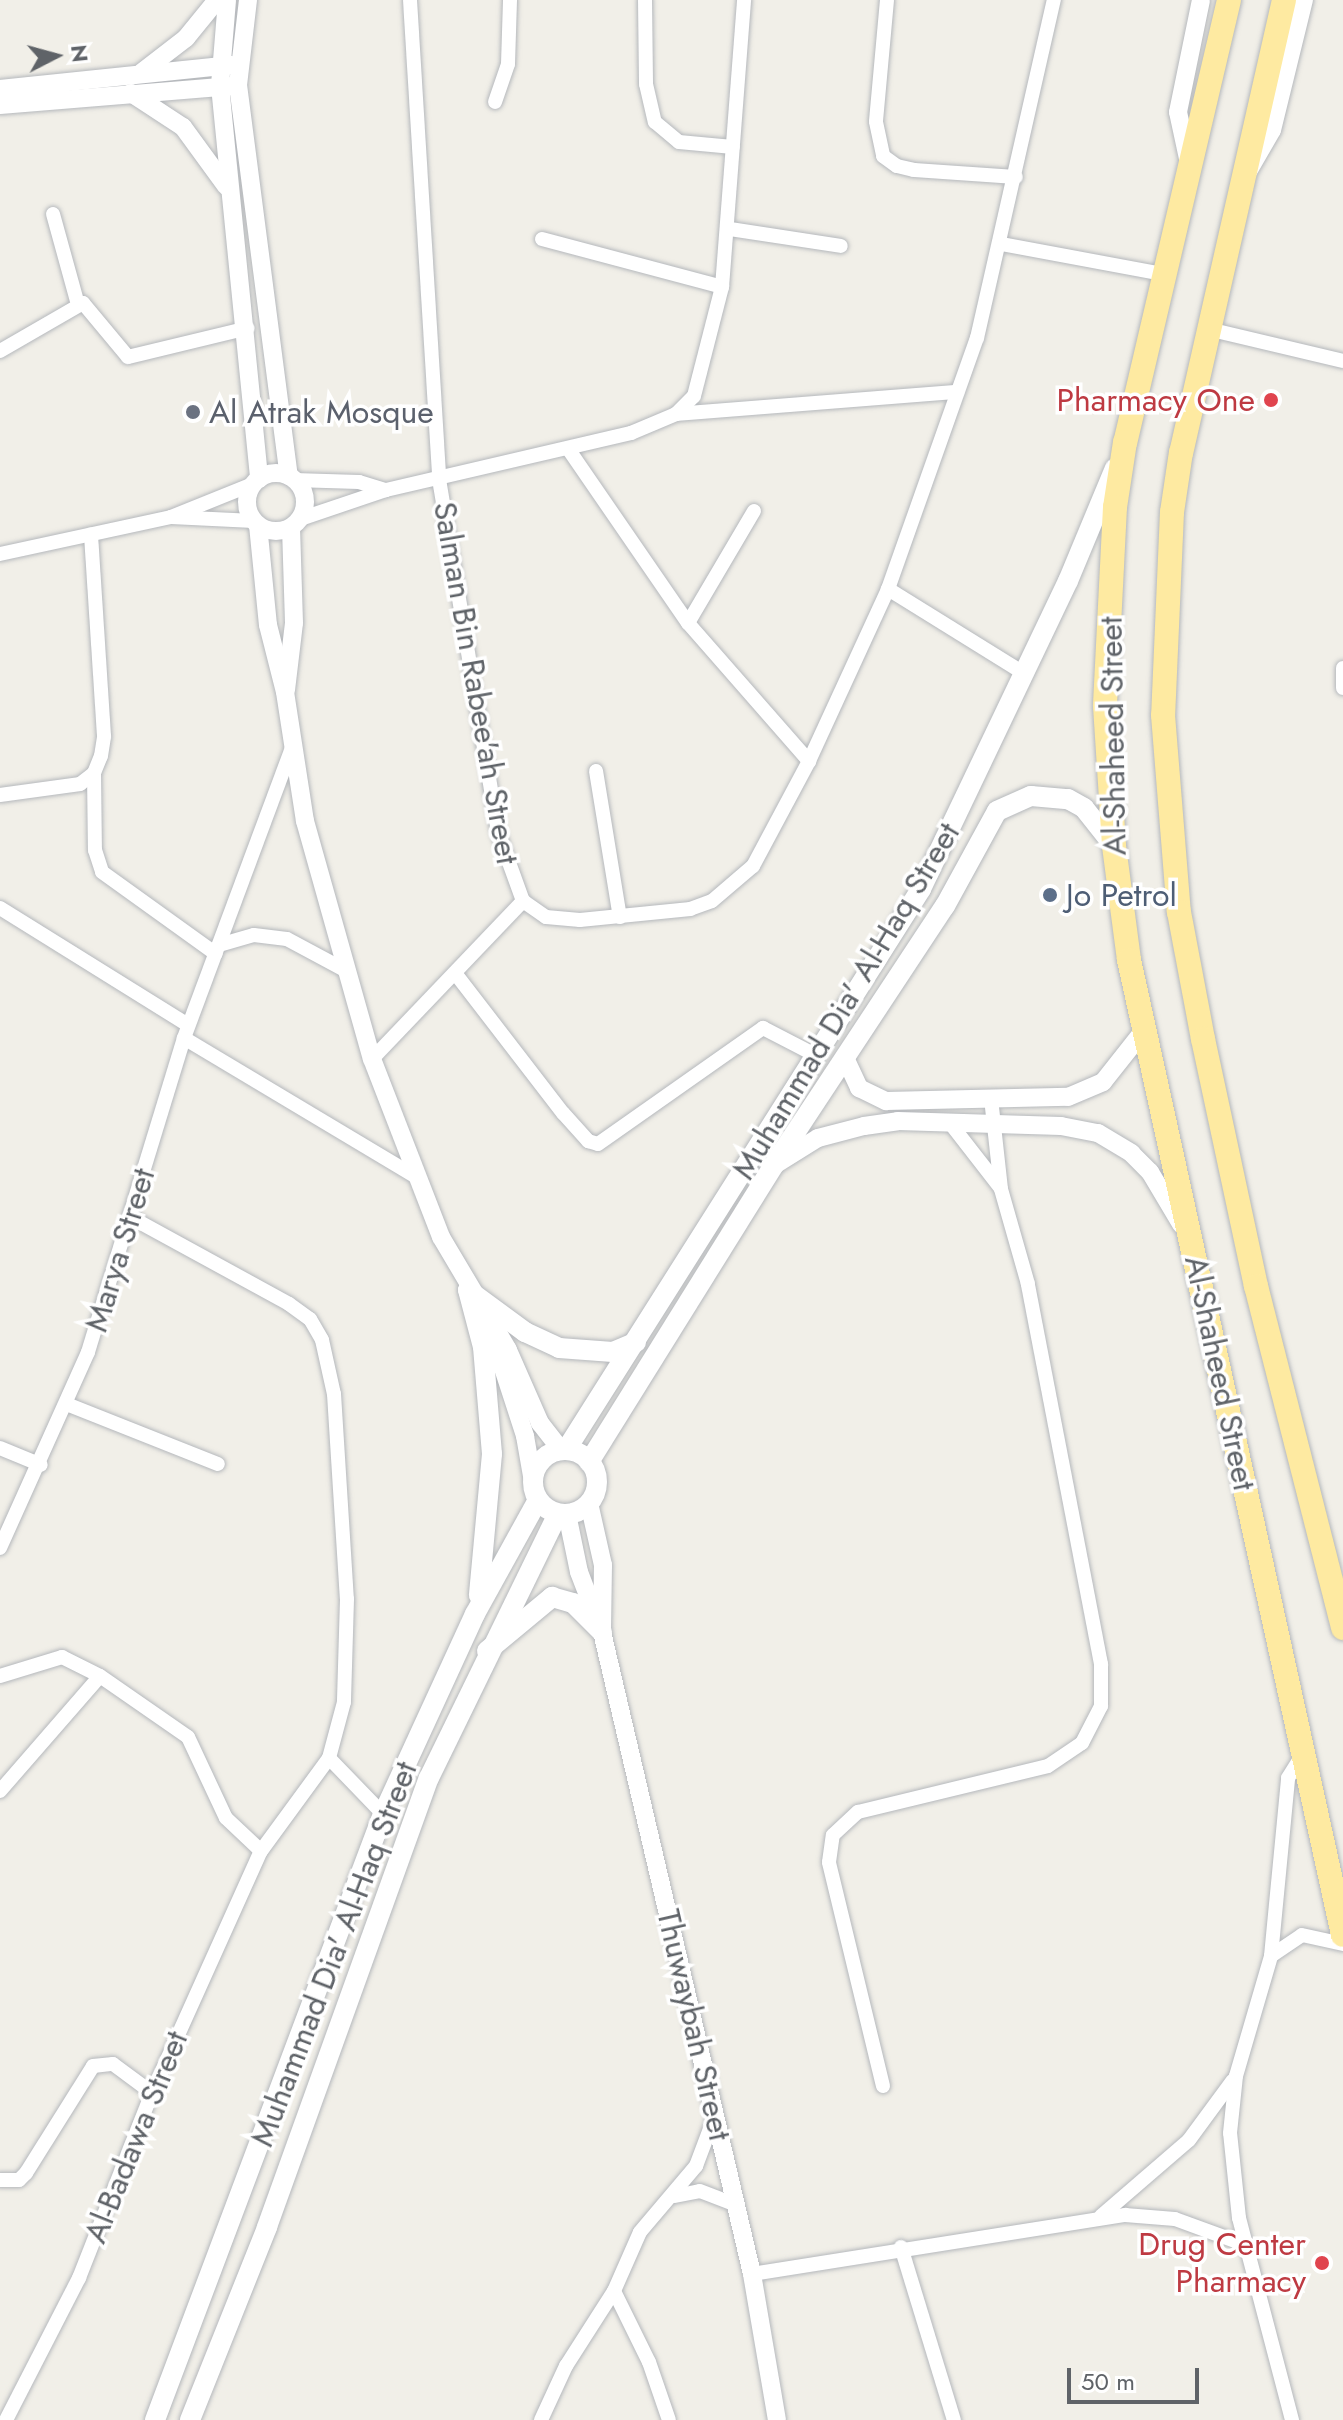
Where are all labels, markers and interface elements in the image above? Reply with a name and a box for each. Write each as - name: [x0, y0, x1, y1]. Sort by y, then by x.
- north arrow: [16, 16, 96, 96]
- text: N: [63, 43, 97, 64]
- place label: Pharmacy One: [1056, 381, 1255, 419]
- marker: Pharmacy One: [1262, 391, 1280, 409]
- place label: Al Atrak Mosque: [209, 393, 434, 431]
- marker: Al Atrak Mosque: [184, 403, 202, 421]
- street label: Salman Bin Rabee'ah Street: [425, 499, 527, 867]
- street label: Al-Shaheed Street: [1092, 616, 1134, 856]
- street label: Muhammad Dia' Al-Haq Street: [724, 816, 968, 1186]
- place label: Jo Petrol: [1066, 876, 1177, 914]
- marker: Jo Petrol: [1041, 886, 1059, 904]
- street label: Marya Street: [77, 1164, 163, 1336]
- street label: Al-Shaheed Street: [1176, 1252, 1264, 1494]
- street label: Muhammad Dia' Al-Haq Street: [243, 1756, 425, 2152]
- street label: Thuwaybah Street: [649, 1906, 739, 2144]
- street label: Al-Badawa Street: [76, 2025, 196, 2249]
- place label: Drug Center Pharmacy: [1138, 2226, 1306, 2301]
- marker: Drug Center Pharmacy: [1313, 2254, 1331, 2272]
- scale bar: [1071, 2352, 1203, 2402]
- text: 50 m: [1081, 2364, 1135, 2399]

